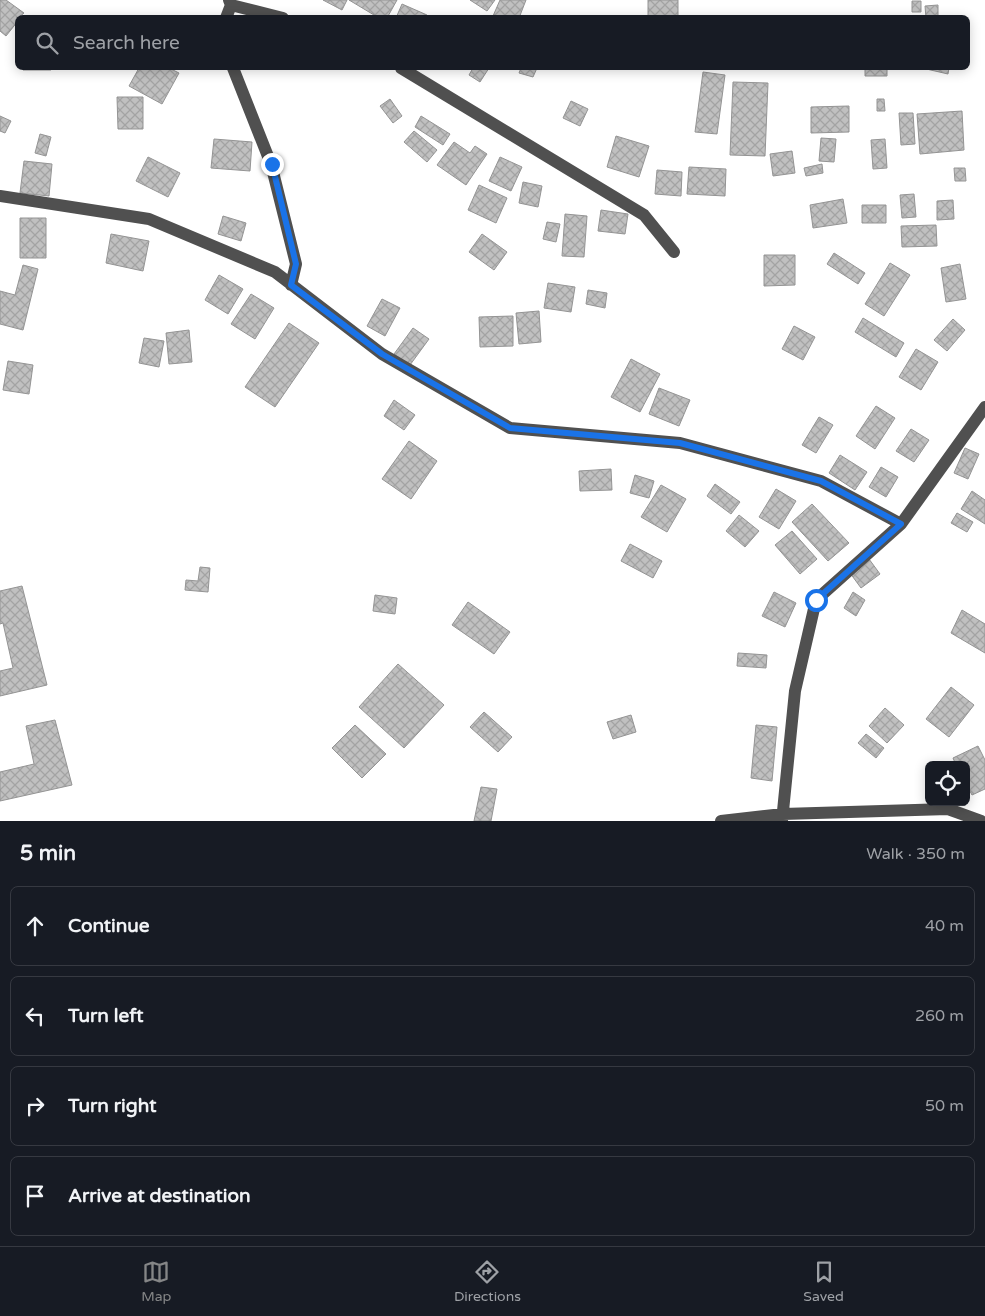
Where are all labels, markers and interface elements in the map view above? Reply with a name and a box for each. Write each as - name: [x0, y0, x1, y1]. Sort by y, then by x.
- search box: [15, 15, 970, 70]
- icon: search: [33, 29, 61, 57]
- text: Search here: [73, 32, 180, 54]
- route end: [261, 153, 284, 176]
- route start: [805, 589, 828, 612]
- map controls: [925, 761, 970, 806]
- button: locate: [925, 761, 970, 806]
- text: 5 min: [20, 841, 76, 866]
- text: Walk · 350 m: [866, 844, 965, 864]
- icon: ahead: [21, 912, 49, 940]
- text: Continue: [68, 915, 150, 937]
- text: 40 m: [925, 916, 964, 936]
- icon: left: [21, 1002, 49, 1030]
- text: Turn left: [68, 1005, 144, 1027]
- text: 260 m: [915, 1006, 964, 1026]
- icon: right: [21, 1092, 49, 1120]
- text: Turn right: [68, 1095, 156, 1117]
- text: 50 m: [925, 1096, 964, 1116]
- icon: arrive: [21, 1182, 49, 1210]
- text: Arrive at destination: [68, 1185, 251, 1207]
- tab: Map: [141, 1258, 171, 1305]
- tab: Directions: [454, 1258, 521, 1305]
- tab: Saved: [803, 1258, 844, 1305]

